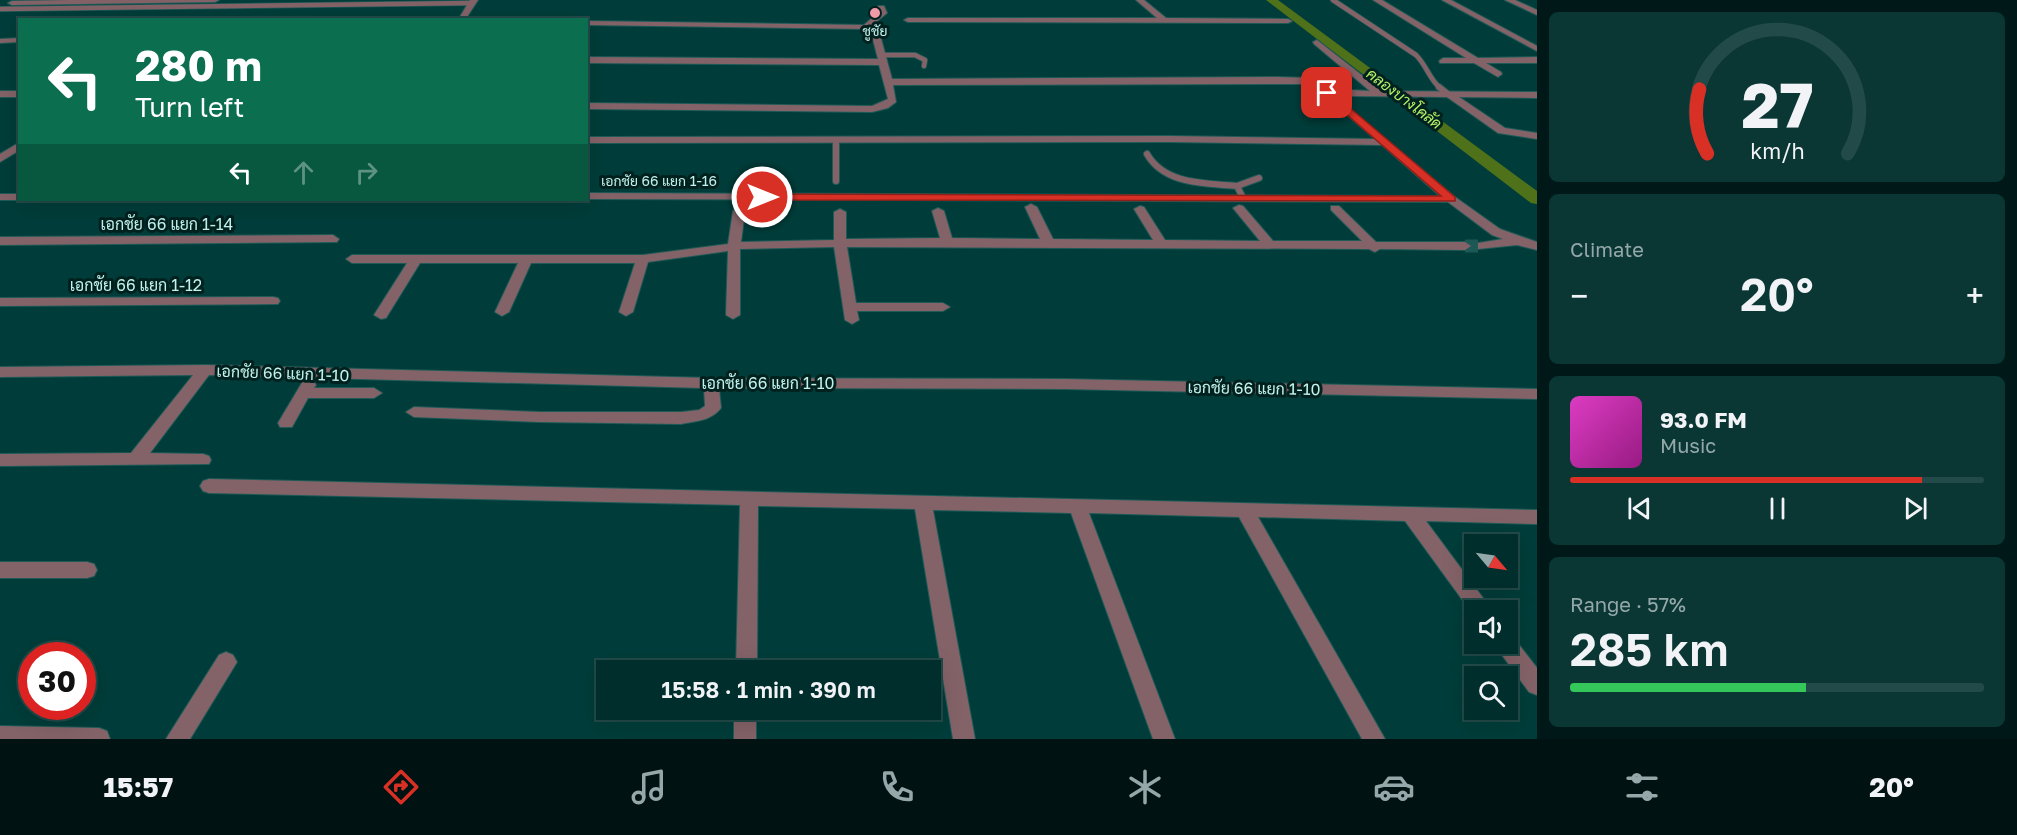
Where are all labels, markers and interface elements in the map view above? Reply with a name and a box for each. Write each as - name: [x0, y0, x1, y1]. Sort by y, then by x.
- marker: ชูชัย: [868, 6, 882, 20]
- place label: ชูชัย: [863, 22, 887, 41]
- text: 280 m: [135, 40, 262, 90]
- icon: left: [36, 42, 114, 120]
- water label: คลองบางโคลัด: [1363, 64, 1446, 132]
- pin: [1301, 67, 1352, 118]
- text: 27: [1741, 67, 1813, 142]
- icon: arrive: [1310, 76, 1343, 109]
- text: Turn left: [135, 91, 244, 123]
- text: km/h: [1750, 138, 1804, 164]
- icon: left: [224, 156, 257, 189]
- icon: ahead: [287, 156, 320, 189]
- icon: right: [350, 156, 383, 189]
- position arrow: [730, 165, 794, 229]
- street label: เอกชัย 66 แยก 1-16: [601, 172, 717, 189]
- street label: เอกชัย 66 แยก 1-14: [101, 214, 233, 234]
- text: Climate: [1570, 237, 1644, 261]
- text: 20°: [1740, 267, 1814, 321]
- street label: เอกชัย 66 แยก 1-12: [70, 275, 202, 295]
- text: −: [1570, 276, 1588, 315]
- text: +: [1966, 276, 1984, 315]
- street label: เอกชัย 66 แยก 1-10: [216, 361, 350, 385]
- street label: เอกชัย 66 แยก 1-10: [702, 373, 834, 393]
- street label: เอกชัย 66 แยก 1-10: [1187, 377, 1321, 399]
- text: 93.0 FM: [1660, 406, 1747, 433]
- text: Music: [1660, 433, 1716, 457]
- icon: previous: [1623, 492, 1656, 525]
- icon: pause: [1761, 492, 1794, 525]
- icon: next: [1899, 492, 1932, 525]
- north arrow: [1464, 534, 1518, 588]
- map controls: [1464, 534, 1518, 720]
- text: Range · 57%: [1570, 592, 1686, 616]
- button: sound: [1464, 600, 1518, 654]
- text: 285 km: [1570, 622, 1729, 676]
- speed limit sign: 30: [18, 642, 96, 720]
- button: search: [1464, 666, 1518, 720]
- text: 15:58 · 1 min · 390 m: [661, 676, 876, 703]
- icon: directions: [380, 766, 422, 808]
- icon: music: [628, 766, 670, 808]
- icon: phone: [876, 766, 918, 808]
- icon: climate: [1124, 766, 1166, 808]
- icon: car: [1373, 766, 1415, 808]
- icon: filters: [1621, 766, 1663, 808]
- text: 15:57: [103, 771, 173, 803]
- text: 20°: [1869, 771, 1914, 803]

